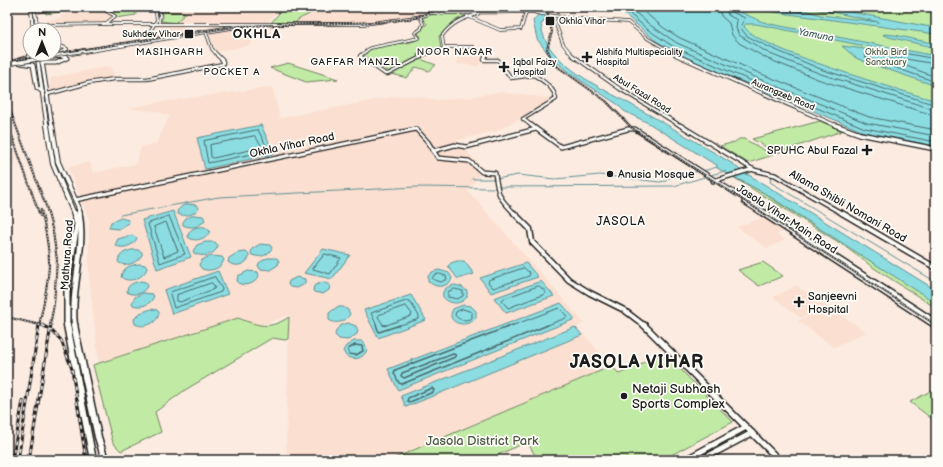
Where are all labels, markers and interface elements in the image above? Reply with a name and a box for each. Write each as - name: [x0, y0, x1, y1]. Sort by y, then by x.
- marker: Okhla Vihar: [544, 15, 556, 27]
- place label: Okhla Vihar: [559, 16, 606, 27]
- north arrow: [22, 22, 62, 62]
- text: N: [38, 26, 46, 39]
- district label: OKHLA: [233, 26, 281, 42]
- water label: Yamuna: [797, 26, 835, 44]
- marker: Sukhdev Vihar: [183, 28, 195, 40]
- place label: Sukhdev Vihar: [122, 29, 181, 40]
- district label: MASIHGARH: [136, 46, 204, 58]
- district label: NOOR NAGAR: [417, 46, 493, 58]
- place label: Alshifa Multispeciality Hospital: [596, 47, 684, 68]
- park label: Okhla Bird Sanctuary: [865, 47, 907, 68]
- marker: Alshifa Multispeciality Hospital: [581, 51, 593, 63]
- district label: GAFFAR MANZIL: [310, 56, 402, 68]
- place label: Iqbal Faizy Hospital: [513, 57, 557, 78]
- marker: Iqbal Faizy Hospital: [498, 61, 510, 73]
- district label: POCKET A: [204, 66, 260, 78]
- street label: Abul Fazal Road: [611, 72, 673, 116]
- street label: Aurangzeb Road: [750, 77, 816, 113]
- street label: Okhla Vihar Road: [248, 130, 336, 160]
- place label: SPUHC Abul Fazal: [767, 144, 858, 157]
- marker: SPUHC Abul Fazal: [861, 144, 873, 156]
- street label: Allama Shibli Nomani Road: [787, 167, 909, 245]
- place label: Anusia Mosque: [618, 168, 695, 181]
- marker: Anusia Mosque: [605, 169, 615, 179]
- street label: Jasola Vihar Main Road: [734, 182, 840, 256]
- district label: JASOLA: [596, 214, 646, 229]
- street label: Mathura Road: [58, 219, 76, 291]
- place label: Sanjeevni Hospital: [808, 290, 857, 316]
- marker: Sanjeevni Hospital: [793, 296, 805, 308]
- district label: JASOLA VIHAR: [570, 352, 704, 373]
- place label: Netaji Subhash Sports Complex: [632, 381, 725, 412]
- marker: Netaji Subhash Sports Complex: [619, 391, 629, 401]
- park label: Jasola District Park: [426, 433, 539, 449]

